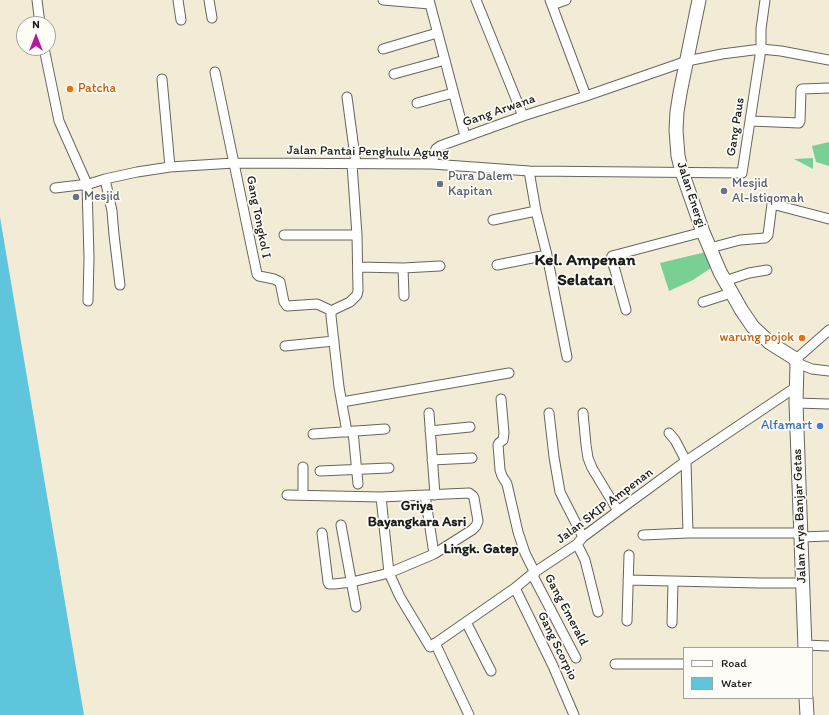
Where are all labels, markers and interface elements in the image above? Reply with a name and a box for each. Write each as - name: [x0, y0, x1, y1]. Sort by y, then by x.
- north arrow: [16, 16, 56, 56]
- text: N: [32, 18, 40, 31]
- place label: Patcha: [78, 81, 116, 97]
- marker: Patcha: [65, 84, 75, 94]
- street label: Gang Arwana: [461, 91, 537, 131]
- street label: Gang Paus: [724, 97, 748, 157]
- street label: Jalan Pantai Penghulu Agung: [287, 143, 449, 161]
- street label: Jalan Energi: [673, 160, 709, 230]
- place label: Pura Dalem Kapitan: [448, 169, 513, 200]
- street label: Gang Tongkol I: [242, 174, 274, 260]
- place label: Mesjid Al-Istiqomah: [732, 176, 804, 207]
- marker: Pura Dalem Kapitan: [435, 179, 445, 189]
- marker: Mesjid Al-Istiqomah: [719, 186, 729, 196]
- place label: Mesjid: [84, 189, 120, 205]
- marker: Mesjid: [71, 192, 81, 202]
- district label: Kel. Ampenan Selatan: [535, 251, 635, 291]
- place label: warung pojok: [719, 330, 794, 346]
- marker: warung pojok: [797, 333, 807, 343]
- place label: Alfamart: [761, 418, 812, 434]
- marker: Alfamart: [815, 421, 825, 431]
- street label: Jalan Arya Banjar Getas: [790, 449, 810, 583]
- street label: Jalan SKIP Ampenan: [554, 465, 656, 547]
- district label: Griya Bayangkara Asri: [368, 498, 466, 530]
- district label: Lingk. Gatep: [443, 541, 519, 557]
- street label: Gang Emerald: [541, 571, 591, 649]
- street label: Gang Scorpio: [534, 609, 580, 683]
- legend: [683, 647, 813, 699]
- text: Road: [721, 656, 747, 670]
- text: Water: [721, 676, 752, 690]

